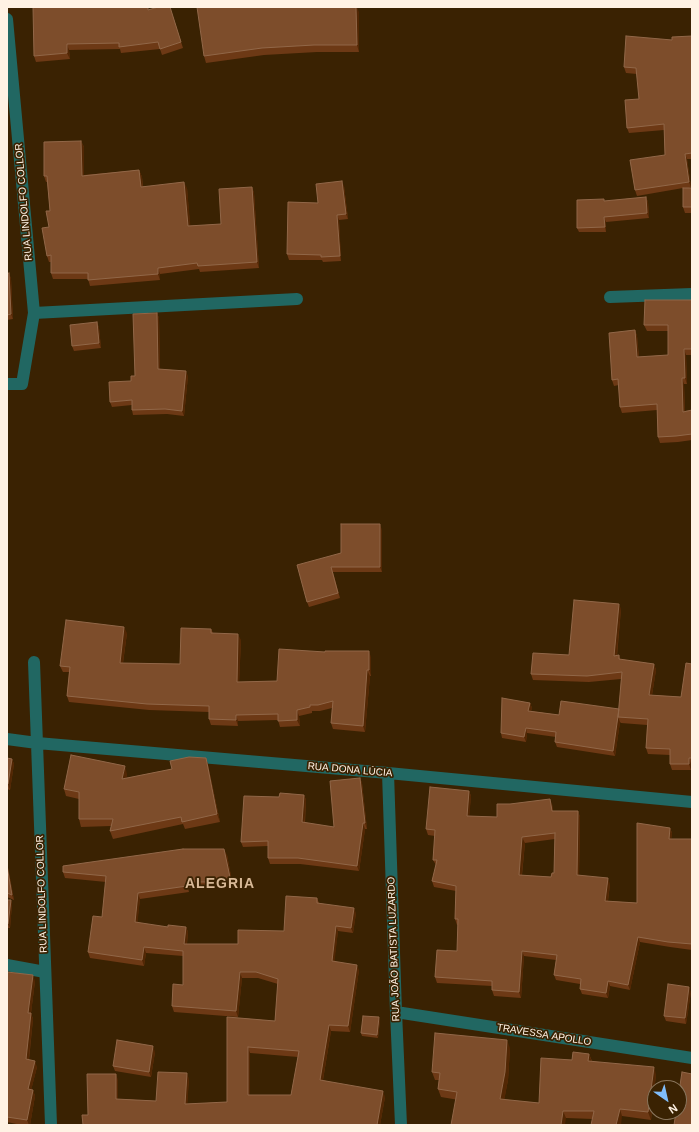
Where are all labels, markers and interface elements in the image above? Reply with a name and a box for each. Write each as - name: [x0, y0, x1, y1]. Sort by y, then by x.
- street label: RUA LINDOLFO COLLOR: [13, 143, 35, 261]
- street label: RUA DONA LÚCIA: [307, 760, 393, 780]
- street label: RUA LINDOLFO COLLOR: [34, 835, 50, 953]
- district label: ALEGRIA: [185, 876, 255, 892]
- street label: RUA JOÃO BATISTA LUZARDO: [385, 877, 403, 1021]
- street label: TRAVESSA APOLLO: [496, 1022, 592, 1048]
- north arrow: [647, 1080, 687, 1120]
- text: N: [667, 1102, 680, 1116]

